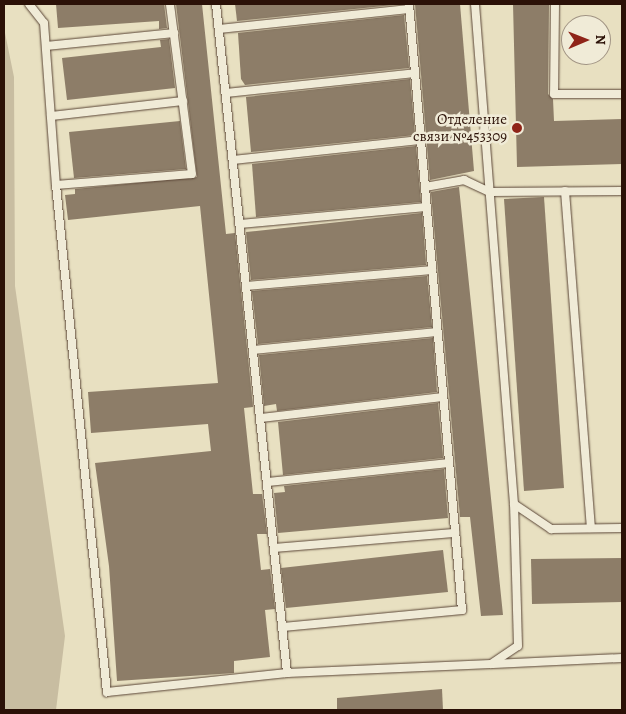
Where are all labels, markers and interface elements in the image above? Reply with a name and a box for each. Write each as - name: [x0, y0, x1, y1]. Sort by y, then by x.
- north arrow: [561, 15, 611, 65]
- text: N: [591, 34, 610, 45]
- place label: Отделение связи №453309: [413, 110, 507, 145]
- marker: Отделение связи №453309: [511, 122, 523, 134]

